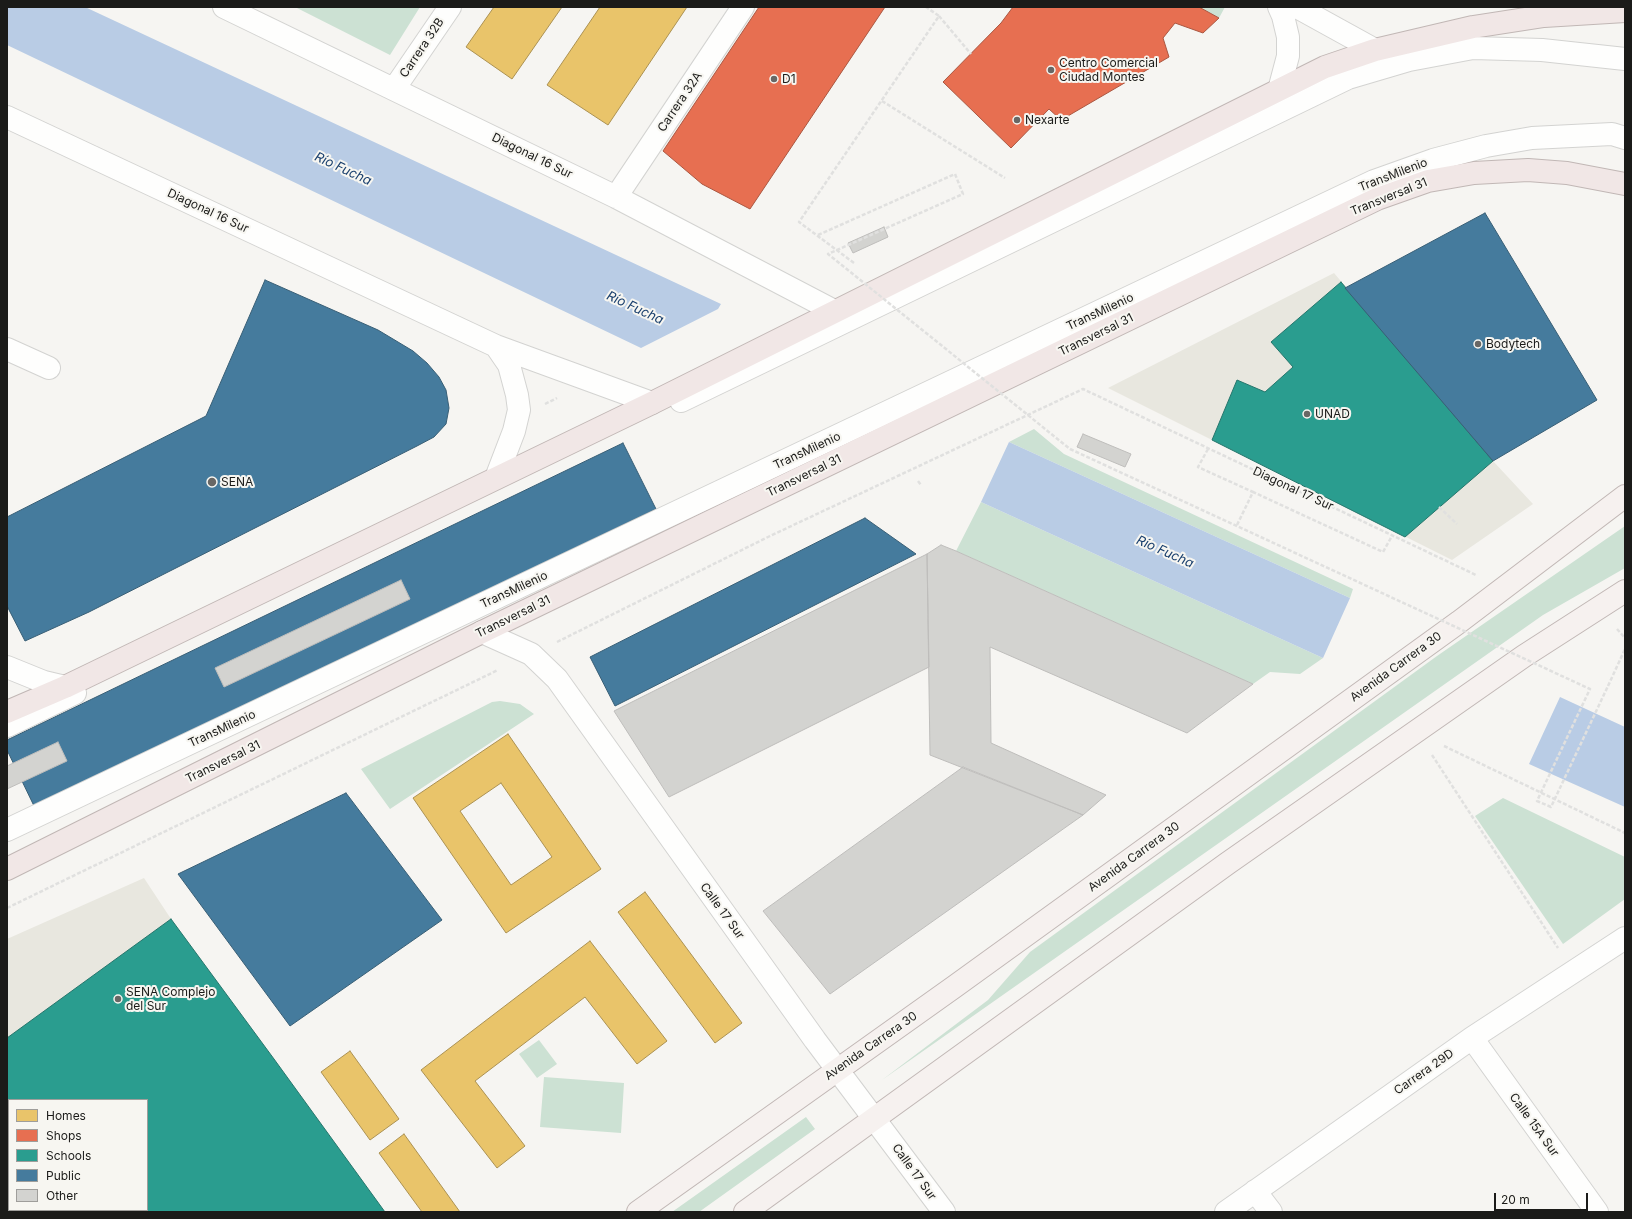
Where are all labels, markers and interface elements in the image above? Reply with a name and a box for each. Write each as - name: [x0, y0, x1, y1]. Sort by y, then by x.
- street label: Carrera 32B: [397, 15, 447, 81]
- place label: Centro Comercial Ciudad Montes: [1059, 56, 1158, 84]
- marker: Centro Comercial Ciudad Montes: [1046, 65, 1056, 75]
- street label: Carrera 32A: [655, 69, 705, 135]
- place label: D1: [782, 72, 796, 86]
- marker: D1: [769, 74, 779, 84]
- place label: Nexarte: [1025, 113, 1070, 127]
- marker: Nexarte: [1012, 115, 1022, 125]
- street label: Diagonal 16 Sur: [489, 130, 575, 182]
- water label: Río Fucha: [312, 149, 374, 189]
- street label: TransMilenio: [1357, 155, 1429, 195]
- street label: Transversal 31: [1349, 175, 1429, 219]
- street label: Diagonal 16 Sur: [165, 186, 251, 236]
- water label: Río Fucha: [604, 288, 666, 328]
- street label: TransMilenio: [1064, 290, 1136, 334]
- street label: Transversal 31: [1056, 311, 1136, 359]
- place label: Bodytech: [1486, 337, 1540, 351]
- marker: Bodytech: [1473, 339, 1483, 349]
- place label: UNAD: [1315, 407, 1350, 421]
- marker: UNAD: [1302, 409, 1312, 419]
- street label: TransMilenio: [771, 429, 843, 473]
- street label: Transversal 31: [764, 452, 844, 500]
- street label: Diagonal 17 Sur: [1250, 464, 1336, 514]
- place label: SENA: [221, 475, 253, 489]
- marker: SENA: [206, 476, 218, 488]
- water label: Río Fucha: [1134, 532, 1196, 572]
- street label: TransMilenio: [478, 568, 550, 612]
- street label: Transversal 31: [473, 593, 553, 641]
- street label: Avenida Carrera 30: [1347, 629, 1445, 705]
- street label: TransMilenio: [186, 707, 258, 751]
- street label: Transversal 31: [183, 738, 263, 786]
- street label: Avenida Carrera 30: [1085, 819, 1183, 895]
- street label: Calle 17 Sur: [697, 880, 747, 942]
- place label: SENA Complejo del Sur: [126, 985, 215, 1013]
- marker: SENA Complejo del Sur: [113, 994, 123, 1004]
- street label: Avenida Carrera 30: [822, 1009, 920, 1083]
- street label: Carrera 29D: [1391, 1046, 1457, 1098]
- street label: Calle 15A Sur: [1506, 1090, 1562, 1160]
- legend: [8, 1099, 148, 1211]
- text: Homes: [46, 1108, 86, 1123]
- text: Shops: [46, 1128, 82, 1143]
- street label: Calle 17 Sur: [889, 1141, 939, 1203]
- text: Schools: [46, 1148, 91, 1163]
- text: Public: [46, 1168, 81, 1183]
- scale bar: [1496, 1185, 1590, 1211]
- text: Other: [46, 1188, 78, 1203]
- text: 20 m: [1501, 1192, 1530, 1207]

